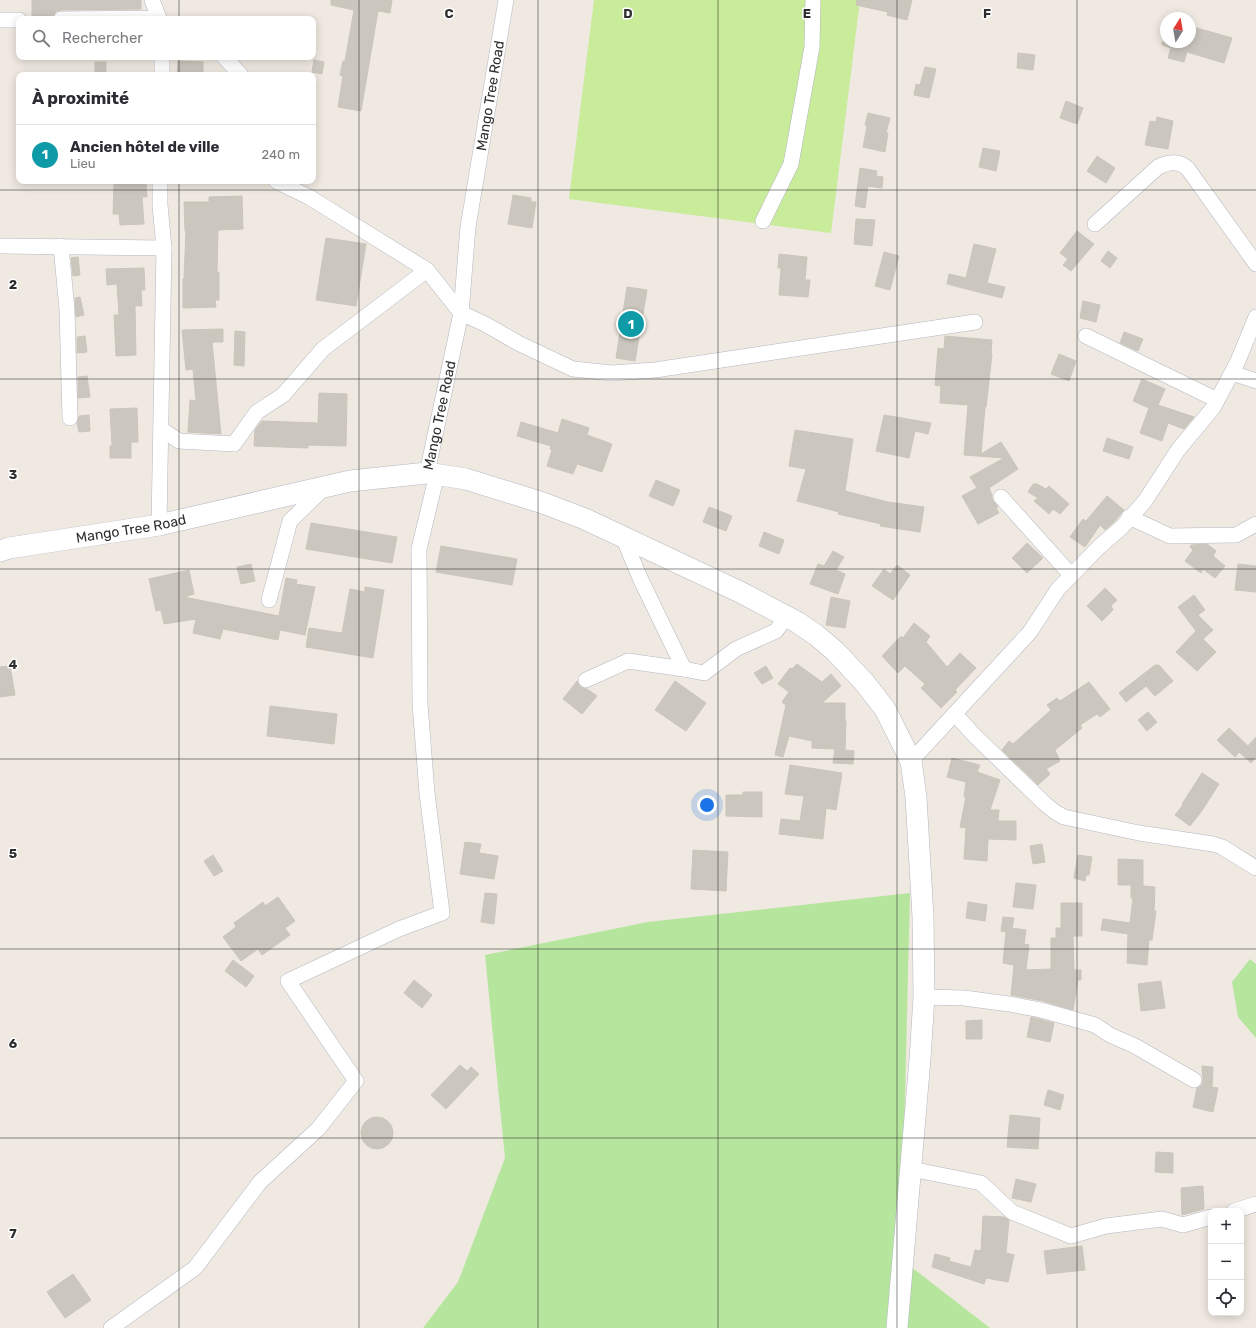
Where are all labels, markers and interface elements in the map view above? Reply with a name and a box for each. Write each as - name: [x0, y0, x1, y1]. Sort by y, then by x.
- text: C: [444, 6, 454, 21]
- text: D: [623, 6, 633, 21]
- text: E: [803, 6, 811, 21]
- text: F: [983, 6, 991, 21]
- north arrow: [1160, 12, 1196, 48]
- search box: [16, 16, 316, 60]
- icon: search: [30, 27, 52, 49]
- text: Rechercher: [62, 29, 143, 47]
- street label: Mango Tree Road: [472, 39, 508, 152]
- text: À proximité: [32, 88, 129, 108]
- text: Ancien hôtel de ville: [70, 138, 219, 156]
- text: 1: [42, 147, 48, 162]
- text: 240 m: [261, 147, 300, 162]
- text: Lieu: [70, 156, 96, 171]
- text: 2: [9, 277, 17, 292]
- pin: 1: [618, 309, 644, 339]
- street label: Mango Tree Road: [419, 359, 459, 472]
- text: 3: [9, 467, 18, 482]
- street label: Mango Tree Road: [75, 511, 188, 546]
- text: 4: [9, 657, 18, 672]
- your location: [697, 795, 717, 815]
- text: 5: [9, 846, 17, 861]
- text: 6: [9, 1036, 18, 1051]
- map controls: [1208, 1208, 1244, 1316]
- button: +: [1208, 1208, 1244, 1244]
- text: 7: [9, 1226, 17, 1241]
- button: −: [1208, 1244, 1244, 1280]
- button: locate: [1208, 1280, 1244, 1316]

